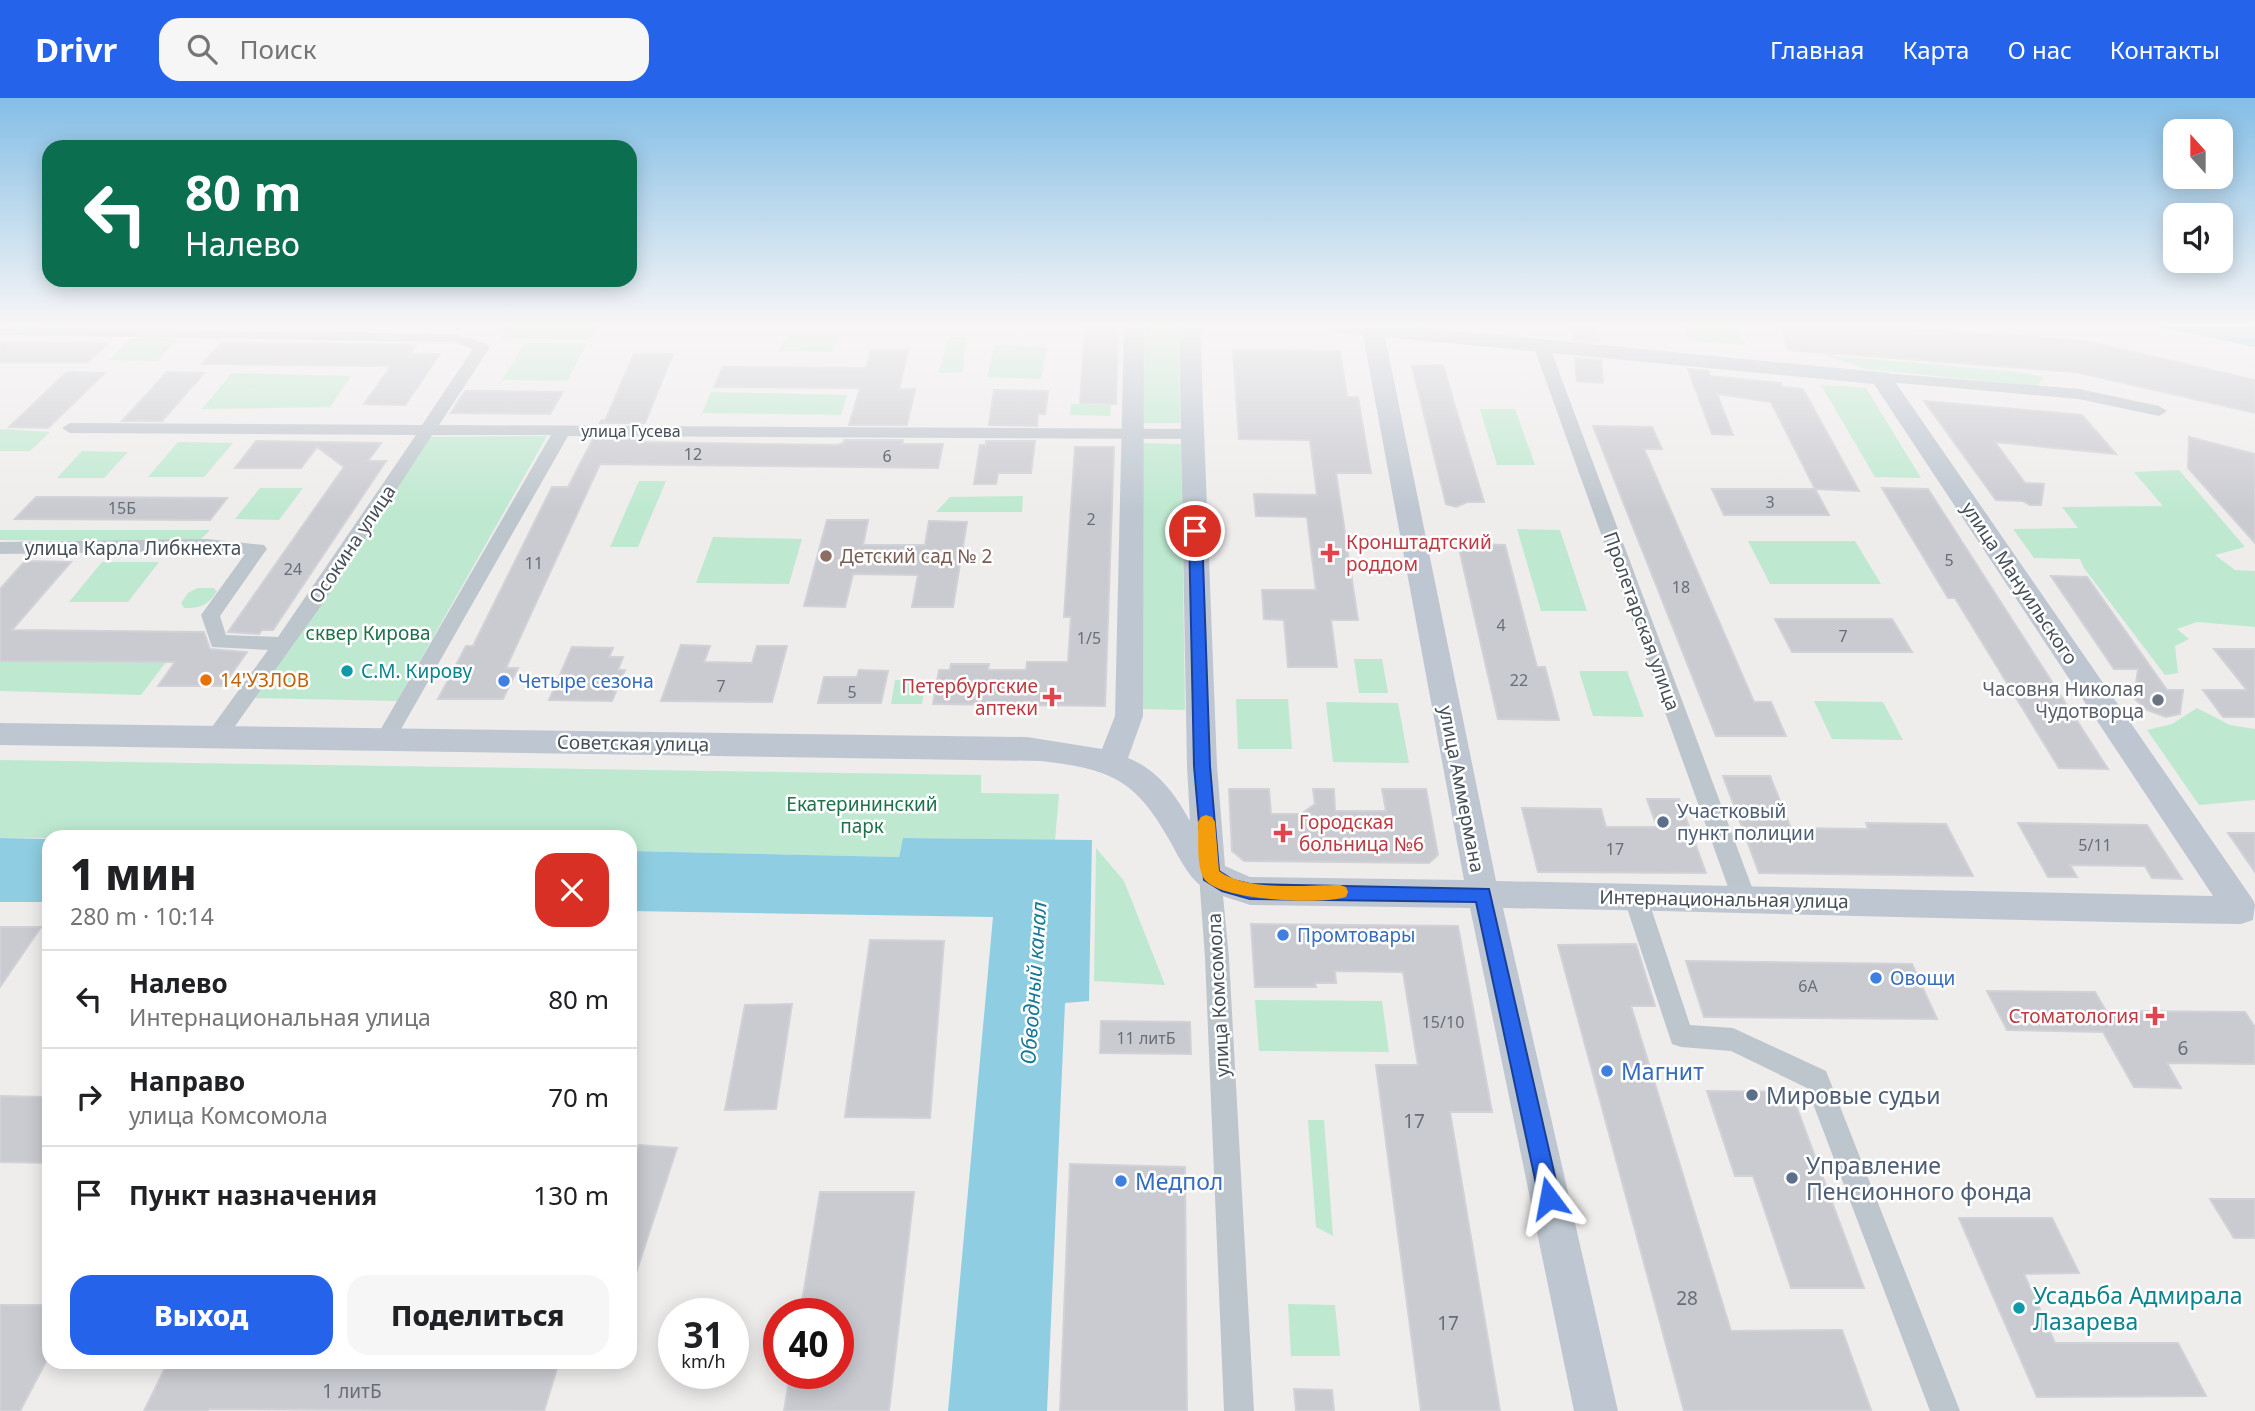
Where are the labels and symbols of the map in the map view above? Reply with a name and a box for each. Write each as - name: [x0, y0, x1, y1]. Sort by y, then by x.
- north arrow: [2163, 119, 2233, 189]
- street label: улица Гусева: [581, 420, 681, 442]
- house number: 12: [684, 443, 702, 465]
- house number: 6: [882, 445, 892, 467]
- street label: Осокина улица: [303, 480, 401, 608]
- house number: 3: [1765, 491, 1775, 513]
- house number: 15Б: [108, 497, 136, 519]
- street label: улица Мануильского: [1956, 497, 2084, 669]
- pin: [1165, 501, 1225, 561]
- house number: 2: [1086, 508, 1096, 530]
- street label: Пролетарская улица: [1598, 528, 1686, 714]
- place label: Кронштадтский роддом: [1346, 529, 1492, 577]
- street label: улица Карла Либкнехта: [25, 535, 241, 561]
- place label: Детский сад № 2: [840, 543, 992, 569]
- marker: Кронштадтский роддом: [1320, 543, 1340, 563]
- marker: Детский сад № 2: [818, 548, 834, 564]
- house number: 5: [1944, 549, 1954, 571]
- house number: 11: [525, 552, 543, 574]
- house number: 24: [284, 558, 302, 580]
- house number: 18: [1672, 576, 1690, 598]
- house number: 4: [1496, 614, 1506, 636]
- park label: сквер Кирова: [306, 620, 430, 646]
- house number: 7: [1838, 625, 1848, 647]
- house number: 1/5: [1077, 627, 1101, 649]
- place label: С.М. Кирову: [361, 658, 473, 684]
- marker: С.М. Кирову: [339, 663, 355, 679]
- place label: 14'УЗЛОВ: [220, 667, 309, 693]
- place label: Четыре сезона: [518, 668, 654, 694]
- house number: 22: [1510, 669, 1528, 691]
- marker: 14'УЗЛОВ: [198, 672, 214, 688]
- marker: Четыре сезона: [496, 673, 512, 689]
- place label: Петербургские аптеки: [901, 673, 1038, 721]
- house number: 7: [716, 675, 726, 697]
- place label: Часовня Николая Чудотворца: [1982, 676, 2144, 724]
- house number: 5: [847, 681, 857, 703]
- marker: Петербургские аптеки: [1044, 689, 1060, 705]
- marker: Часовня Николая Чудотворца: [2150, 692, 2166, 708]
- street label: улица Аммермана: [1433, 703, 1491, 875]
- street label: Советская улица: [557, 729, 709, 757]
- park label: Екатерининский парк: [786, 791, 938, 839]
- place label: Участковый пункт полиции: [1677, 798, 1815, 846]
- place label: Городская больница №6: [1299, 809, 1424, 857]
- marker: Участковый пункт полиции: [1655, 814, 1671, 830]
- marker: Городская больница №6: [1273, 823, 1293, 843]
- house number: 5/11: [2078, 834, 2112, 856]
- house number: 17: [1606, 838, 1624, 860]
- street label: Интернациональная улица: [1599, 884, 1849, 914]
- water label: Обводный канал: [1013, 901, 1053, 1065]
- street label: улица Комсомола: [1201, 912, 1235, 1078]
- place label: Промтовары: [1297, 922, 1416, 948]
- marker: Промтовары: [1275, 927, 1291, 943]
- place label: Овощи: [1890, 965, 1955, 991]
- marker: Овощи: [1868, 970, 1884, 986]
- house number: 6А: [1798, 975, 1818, 997]
- place label: Стоматология: [2008, 1003, 2139, 1029]
- marker: Стоматология: [2145, 1006, 2165, 1026]
- house number: 15/10: [1422, 1011, 1464, 1033]
- house number: 11 литБ: [1116, 1027, 1176, 1049]
- house number: 6: [2178, 1035, 2188, 1061]
- place label: Магнит: [1621, 1055, 1704, 1087]
- marker: Магнит: [1599, 1063, 1615, 1079]
- place label: Мировые судьи: [1766, 1079, 1941, 1111]
- marker: Мировые судьи: [1744, 1087, 1760, 1103]
- house number: 17: [1403, 1108, 1425, 1134]
- place label: Управление Пенсионного фонда: [1806, 1149, 2032, 1207]
- position arrow: [1512, 1161, 1586, 1235]
- place label: Медпол: [1135, 1165, 1223, 1197]
- marker: Управление Пенсионного фонда: [1784, 1170, 1800, 1186]
- marker: Медпол: [1113, 1173, 1129, 1189]
- place label: Усадьба Адмирала Лазарева: [2033, 1279, 2243, 1337]
- house number: 28: [1676, 1285, 1698, 1311]
- speed limit sign: 40: [763, 1298, 854, 1389]
- marker: Усадьба Адмирала Лазарева: [2011, 1300, 2027, 1316]
- house number: 17: [1437, 1310, 1459, 1336]
- house number: 1 литБ: [322, 1378, 382, 1404]

